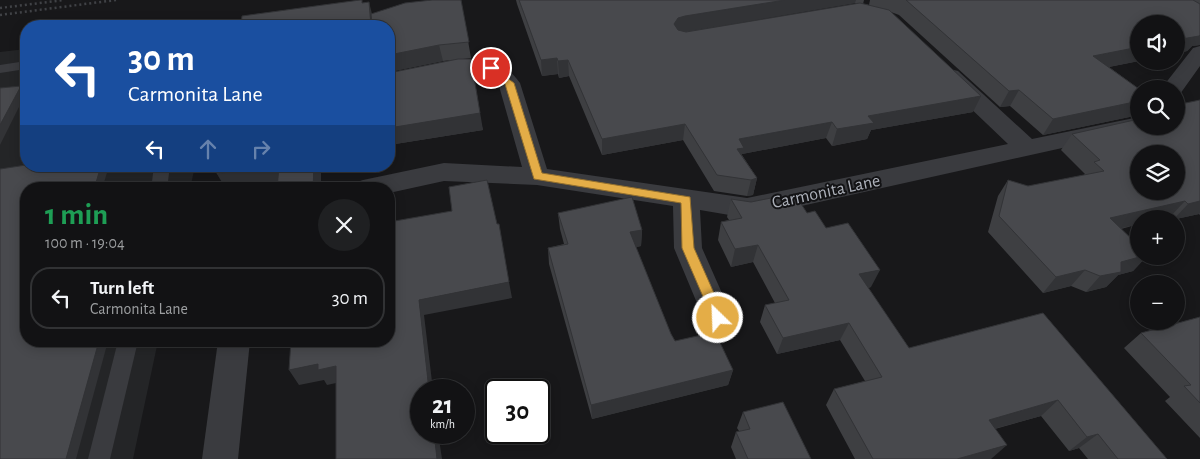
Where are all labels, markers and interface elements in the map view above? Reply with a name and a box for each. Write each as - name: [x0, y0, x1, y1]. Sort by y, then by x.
- map controls: [1130, 15, 1185, 330]
- button: sound: [1130, 15, 1185, 70]
- icon: left: [45, 40, 110, 105]
- text: 30 m: [128, 42, 195, 77]
- pin: [470, 47, 512, 89]
- icon: arrive: [477, 54, 505, 82]
- button: search: [1130, 80, 1185, 135]
- text: Carmonita Lane: [128, 83, 263, 105]
- icon: left: [141, 135, 169, 163]
- icon: ahead: [194, 135, 222, 163]
- icon: right: [247, 135, 275, 163]
- button: layers: [1130, 145, 1185, 200]
- street label: Carmonita Lane: [770, 172, 882, 212]
- button: close: [318, 199, 370, 251]
- text: 1 min: [45, 200, 108, 230]
- button: +: [1130, 210, 1185, 265]
- text: 100 m · 19:04: [45, 235, 125, 251]
- button: −: [1130, 275, 1185, 330]
- text: Turn left: [90, 279, 154, 298]
- icon: left: [47, 284, 75, 312]
- text: 30 m: [332, 289, 368, 308]
- position arrow: [691, 291, 743, 343]
- text: Carmonita Lane: [90, 301, 188, 317]
- speed limit sign: 30: [485, 379, 550, 444]
- text: 21: [432, 393, 453, 418]
- text: km/h: [430, 418, 455, 430]

